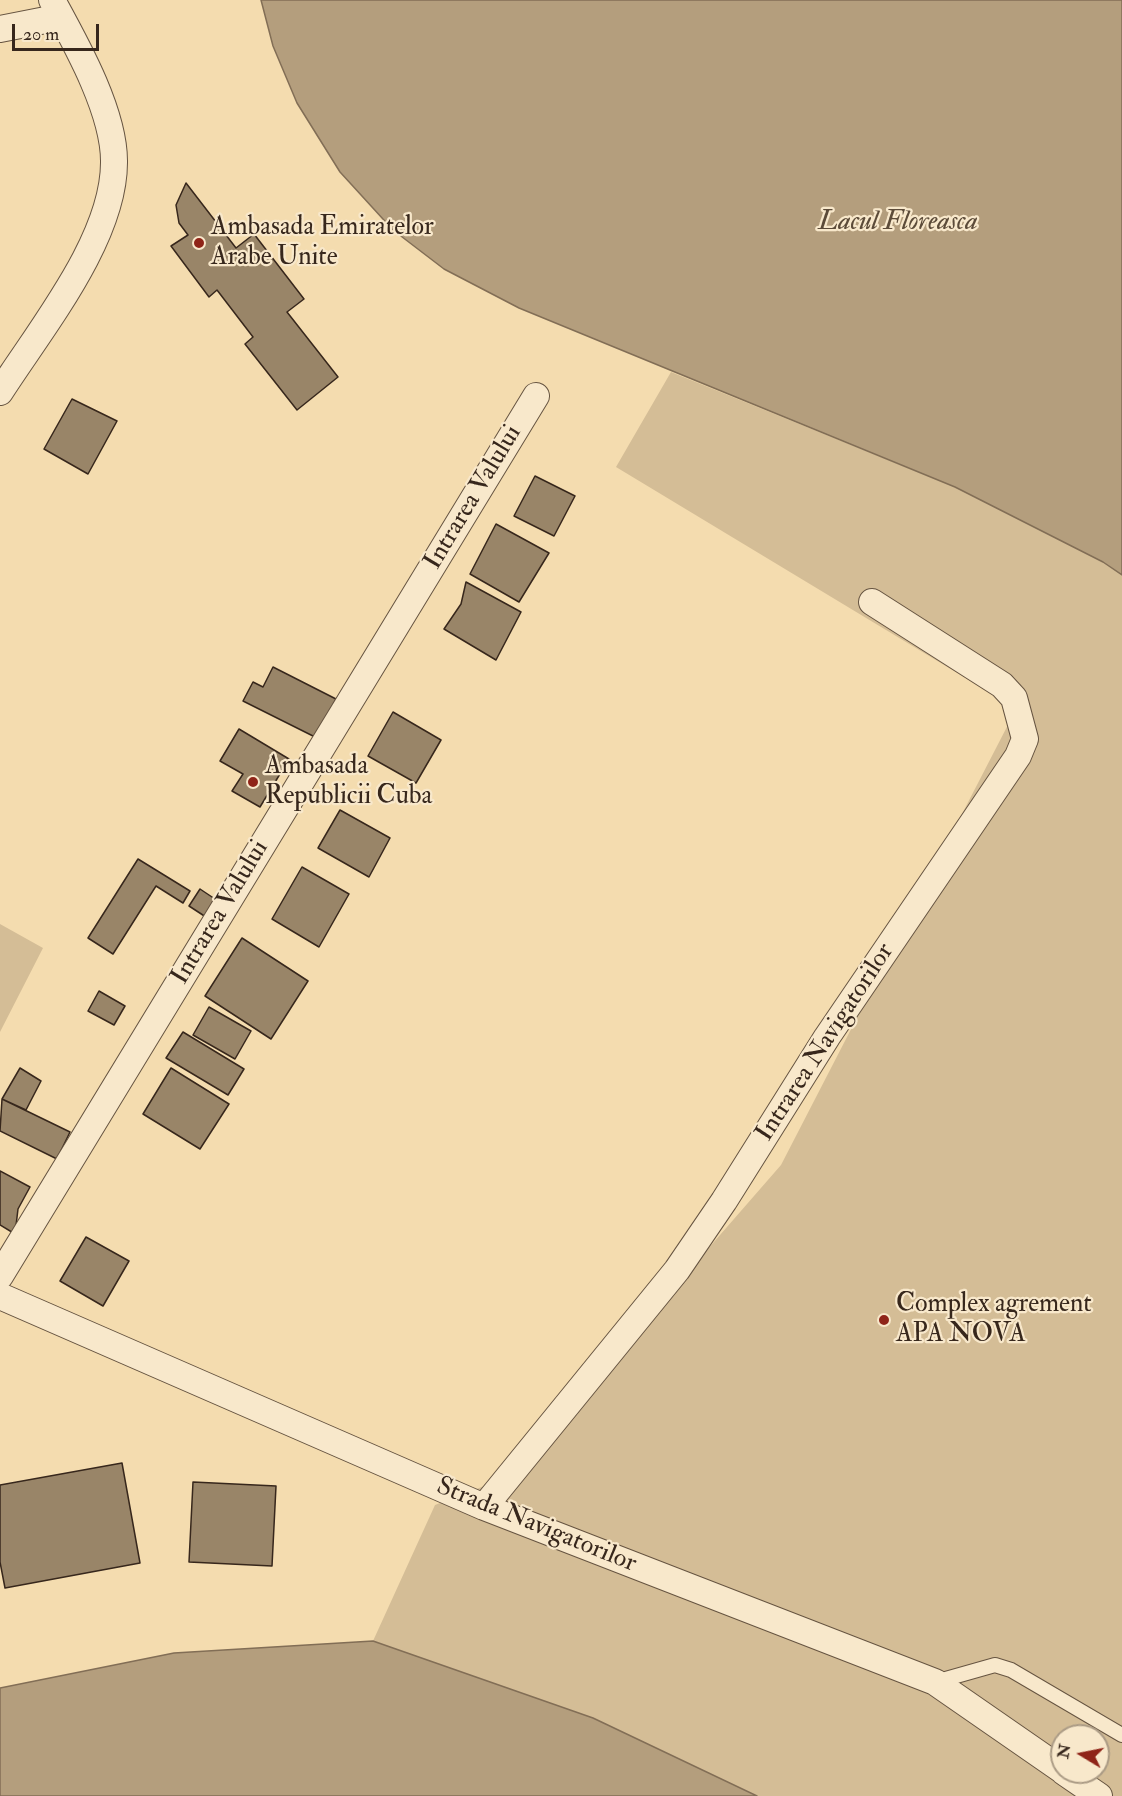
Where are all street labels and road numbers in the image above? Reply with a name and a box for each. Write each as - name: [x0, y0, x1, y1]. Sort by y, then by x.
- street label: Intrarea Valului: [419, 420, 529, 576]
- street label: Intrarea Valului: [166, 835, 276, 991]
- street label: Intrarea Navigatorilor: [750, 938, 902, 1148]
- street label: Strada Navigatorilor: [431, 1472, 641, 1580]

